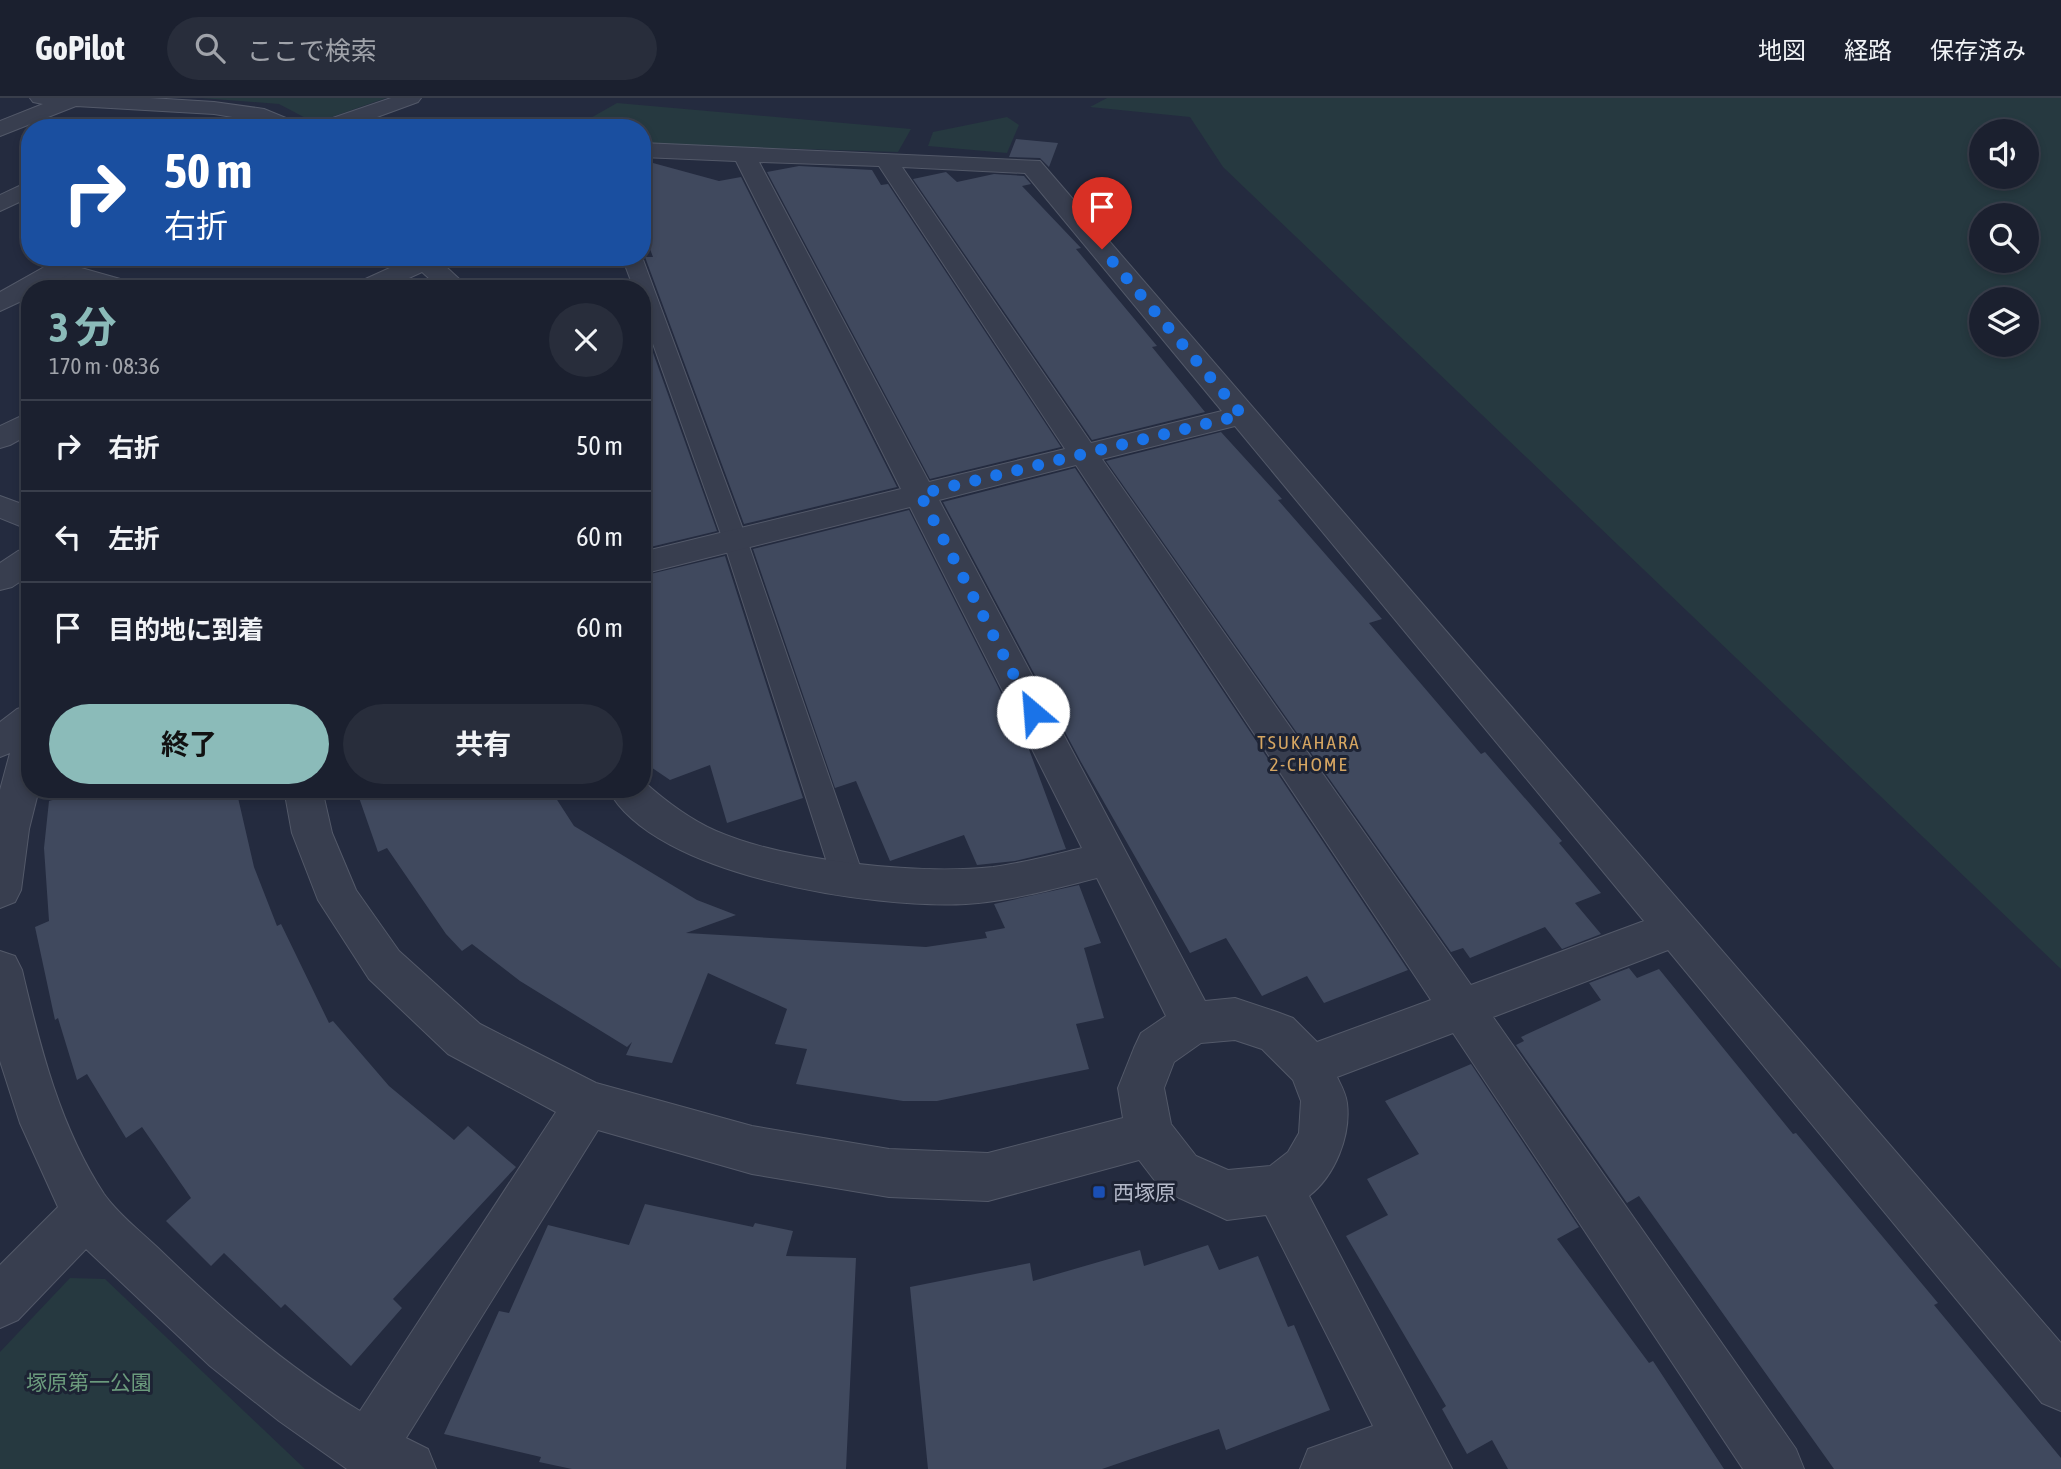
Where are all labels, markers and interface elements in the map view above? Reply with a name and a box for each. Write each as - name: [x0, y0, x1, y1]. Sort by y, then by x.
- search box: [167, 17, 657, 80]
- text: GoPilot: [35, 29, 125, 67]
- icon: search: [191, 29, 229, 67]
- text: ここで検索: [247, 36, 377, 66]
- text: 地図: [1758, 37, 1806, 64]
- text: 経路: [1844, 37, 1892, 64]
- text: 保存済み: [1930, 37, 2026, 64]
- map controls: [1969, 119, 2039, 357]
- button: sound: [1969, 119, 2039, 189]
- text: 50 m: [164, 142, 252, 198]
- icon: right: [49, 147, 140, 238]
- pin: [1072, 177, 1132, 249]
- icon: arrive: [1083, 188, 1121, 226]
- button: search: [1969, 203, 2039, 273]
- text: 右折: [164, 207, 228, 244]
- button: layers: [1969, 287, 2039, 357]
- text: 3 分: [49, 303, 117, 351]
- button: close: [549, 303, 623, 377]
- text: 170 m · 08:36: [49, 353, 160, 379]
- icon: right: [49, 427, 87, 465]
- text: 50 m: [576, 431, 623, 461]
- text: 右折: [108, 433, 160, 463]
- icon: left: [49, 518, 87, 556]
- text: 60 m: [576, 522, 623, 552]
- text: 左折: [108, 524, 160, 554]
- icon: arrive: [49, 609, 87, 647]
- text: 60 m: [576, 613, 623, 643]
- text: 目的地に到着: [108, 615, 264, 645]
- position arrow: [996, 675, 1070, 749]
- button: 終了: [49, 704, 329, 784]
- button: 共有: [343, 704, 623, 784]
- district label: TSUKAHARA 2-CHOME: [1257, 731, 1361, 775]
- place label: 西塚原: [1113, 1180, 1176, 1204]
- marker: 西塚原: [1091, 1184, 1107, 1200]
- park label: 塚原第一公園: [26, 1370, 152, 1394]

